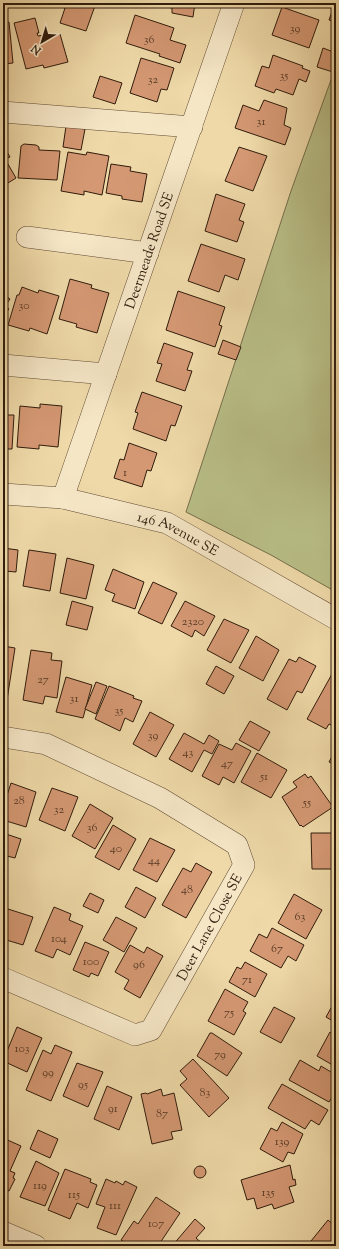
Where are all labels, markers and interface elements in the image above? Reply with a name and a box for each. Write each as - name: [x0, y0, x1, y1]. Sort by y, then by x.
- house number: 39: [290, 20, 300, 38]
- north arrow: [22, 22, 62, 62]
- house number: 36: [144, 31, 154, 49]
- text: N: [28, 40, 46, 59]
- house number: 35: [280, 67, 288, 85]
- house number: 32: [148, 71, 159, 89]
- house number: 31: [257, 113, 265, 131]
- street label: Deermeade Road SE: [121, 189, 180, 312]
- house number: 30: [18, 297, 30, 315]
- house number: 1: [123, 464, 127, 482]
- street label: 146 Avenue SE: [135, 508, 222, 562]
- house number: 2320: [182, 613, 204, 631]
- house number: 27: [37, 671, 49, 689]
- house number: 31: [70, 690, 78, 708]
- house number: 35: [115, 702, 123, 720]
- house number: 39: [148, 727, 158, 745]
- house number: 43: [183, 744, 194, 762]
- house number: 47: [221, 755, 233, 773]
- house number: 51: [259, 768, 268, 786]
- house number: 28: [13, 792, 25, 810]
- house number: 55: [302, 794, 311, 812]
- house number: 32: [54, 801, 65, 819]
- house number: 36: [87, 819, 97, 837]
- house number: 40: [110, 840, 122, 858]
- house number: 44: [148, 852, 160, 870]
- street label: Deer Lane Close SE: [173, 870, 249, 985]
- house number: 48: [181, 881, 193, 899]
- house number: 63: [295, 908, 306, 926]
- house number: 104: [51, 930, 67, 948]
- house number: 67: [271, 940, 283, 958]
- house number: 100: [83, 953, 99, 971]
- house number: 96: [133, 956, 145, 974]
- house number: 71: [242, 971, 252, 989]
- house number: 75: [224, 1004, 234, 1022]
- house number: 103: [14, 1040, 30, 1058]
- house number: 79: [214, 1046, 226, 1064]
- house number: 99: [42, 1064, 54, 1082]
- house number: 95: [78, 1076, 88, 1094]
- house number: 83: [200, 1084, 211, 1102]
- house number: 91: [108, 1100, 118, 1118]
- house number: 87: [156, 1105, 168, 1123]
- house number: 139: [275, 1133, 289, 1151]
- house number: 119: [33, 1177, 47, 1195]
- house number: 135: [261, 1184, 275, 1202]
- house number: 115: [68, 1186, 80, 1204]
- house number: 111: [109, 1197, 121, 1215]
- house number: 107: [148, 1215, 164, 1233]

